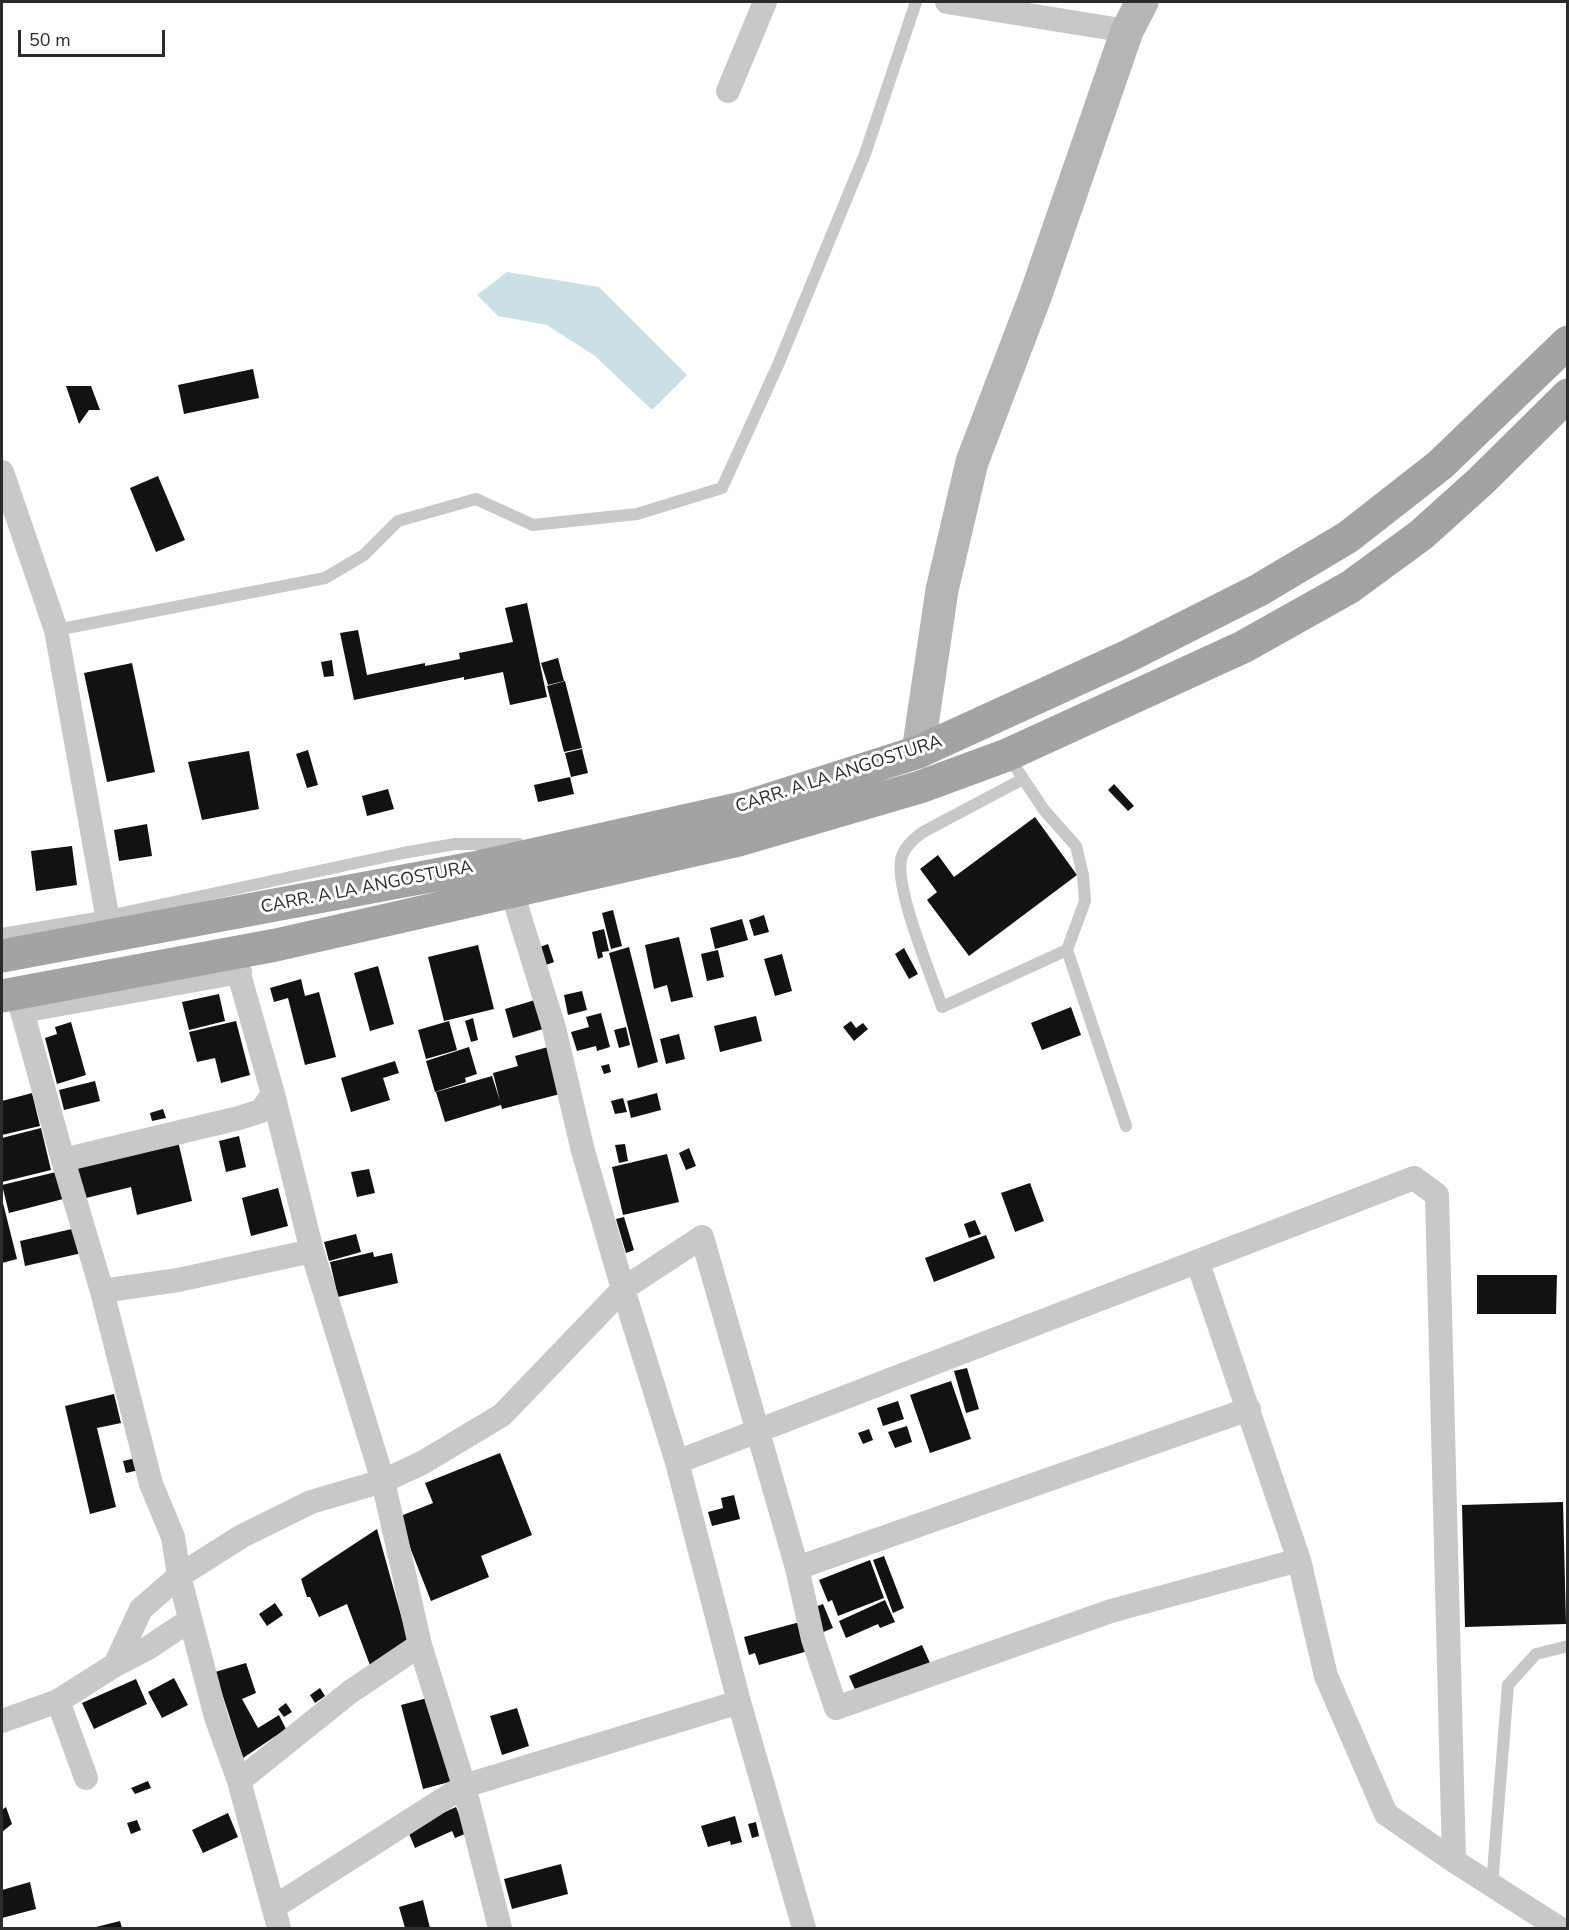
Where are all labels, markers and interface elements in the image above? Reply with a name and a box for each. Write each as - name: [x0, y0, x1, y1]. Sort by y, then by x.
- scale bar: [21, 18, 168, 56]
- text: 50 m: [29, 28, 71, 52]
- street label: CARR. A LA ANGOSTURA: [733, 731, 945, 819]
- street label: CARR. A LA ANGOSTURA: [259, 857, 475, 919]

